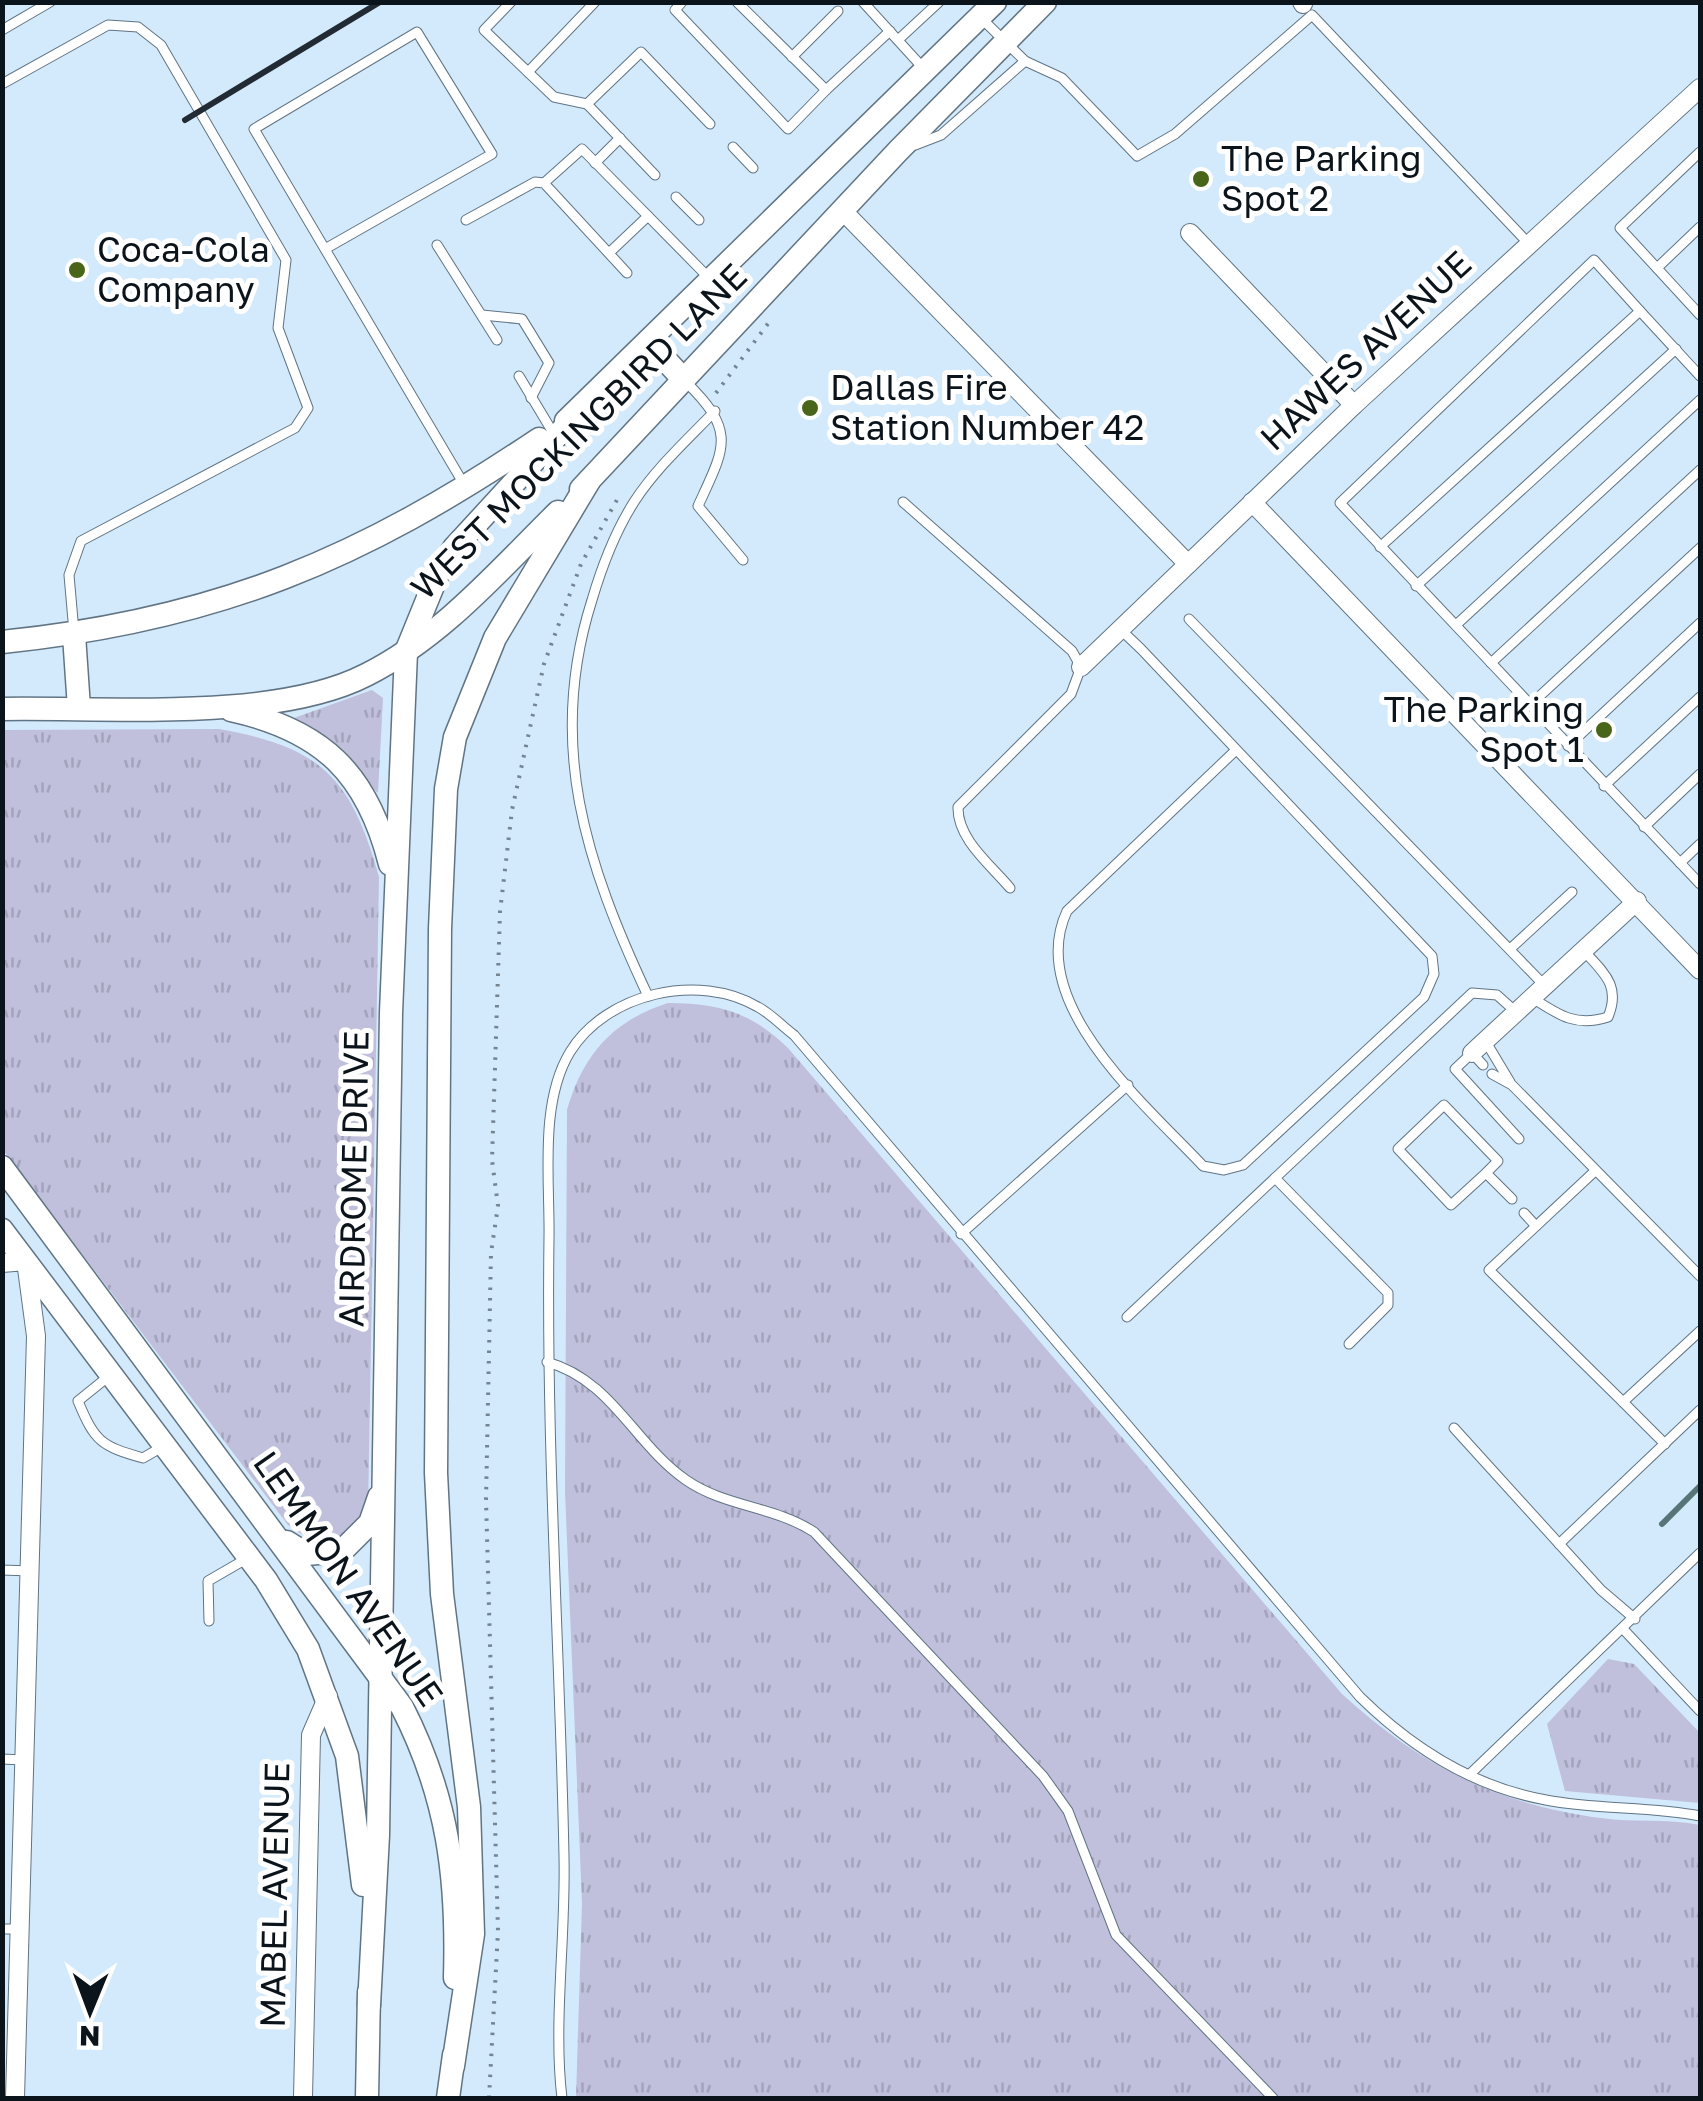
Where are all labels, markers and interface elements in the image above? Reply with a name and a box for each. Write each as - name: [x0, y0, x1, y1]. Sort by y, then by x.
- place label: The Parking Spot 2: [1221, 137, 1421, 219]
- marker: The Parking Spot 2: [1190, 168, 1212, 190]
- place label: Coca-Cola Company: [97, 228, 270, 310]
- street label: HAWES AVENUE: [1251, 242, 1479, 459]
- street label: WEST MOCKINGBIRD LANE: [402, 255, 755, 608]
- marker: Coca-Cola Company: [66, 259, 88, 281]
- place label: Dallas Fire Station Number 42: [830, 366, 1144, 448]
- marker: Dallas Fire Station Number 42: [799, 397, 821, 419]
- place label: The Parking Spot 1: [1384, 688, 1584, 770]
- marker: The Parking Spot 1: [1593, 719, 1615, 741]
- street label: AIRDROME DRIVE: [329, 1030, 377, 1328]
- street label: LEMMON AVENUE: [245, 1443, 452, 1714]
- street label: MABEL AVENUE: [251, 1762, 297, 2028]
- north arrow: [40, 1961, 140, 2061]
- text: N: [79, 2020, 100, 2053]

